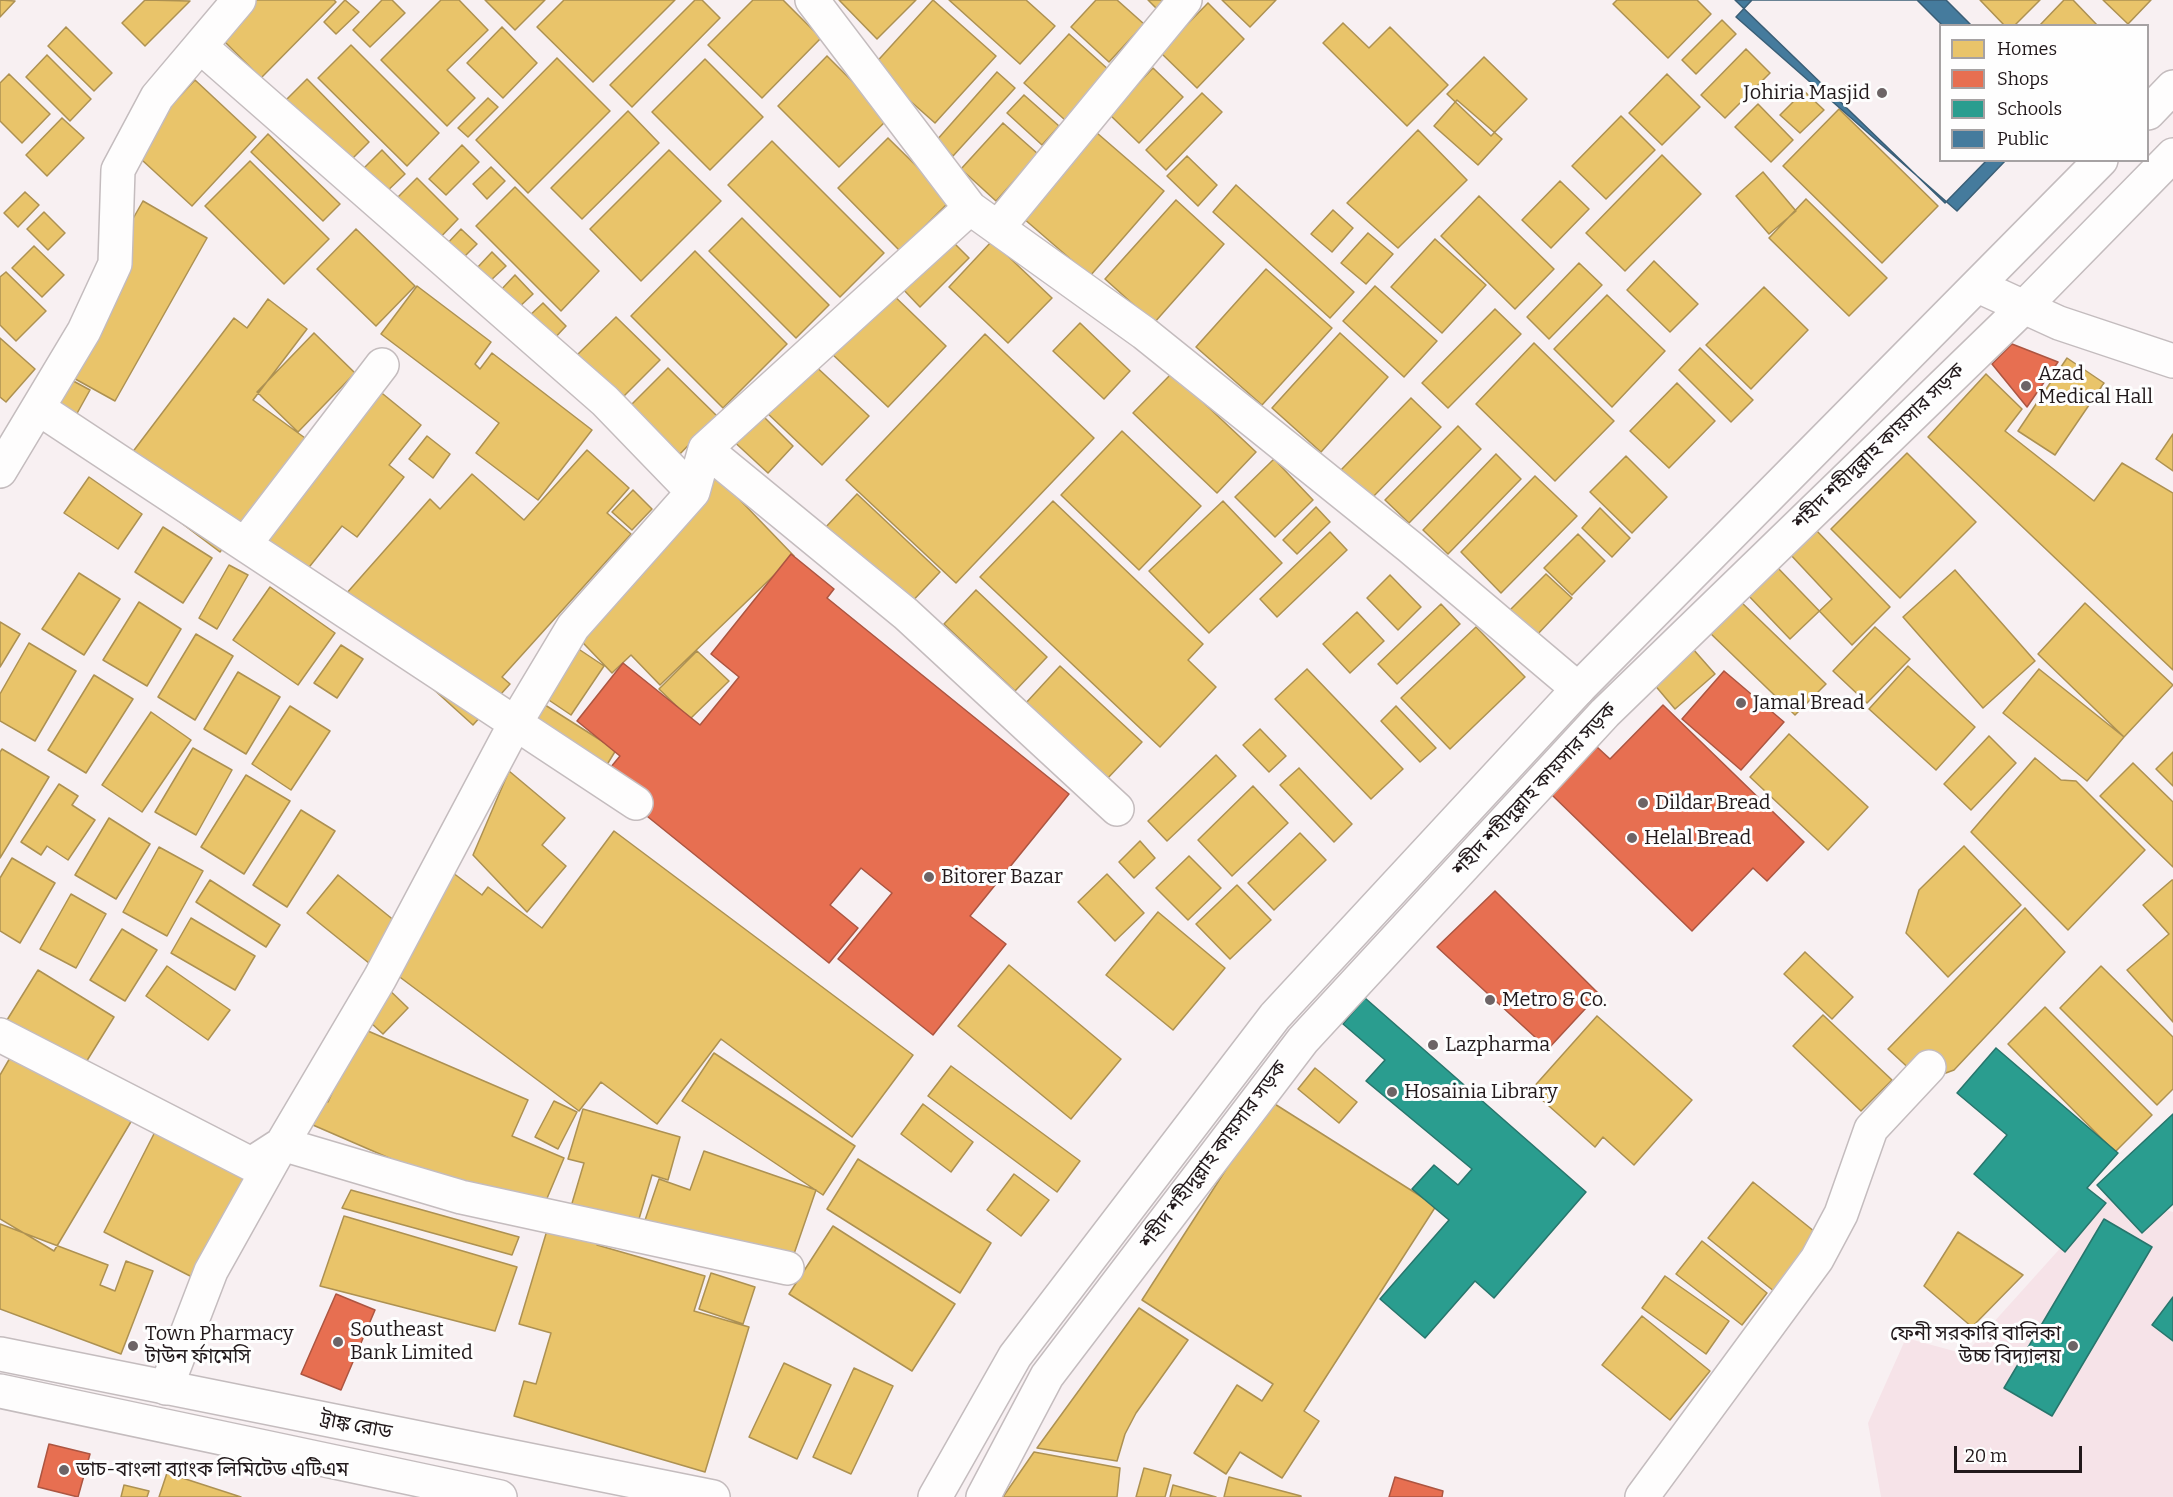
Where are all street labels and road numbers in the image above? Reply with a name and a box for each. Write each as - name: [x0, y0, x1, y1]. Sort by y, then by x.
- street label: শহীদ শহীদুল্লাহ কায়সার সড়ক: [1788, 359, 1970, 535]
- street label: শহীদ শহীদুল্লাহ কায়সার সড়ক: [1448, 698, 1622, 882]
- street label: শহীদ শহীদুল্লাহ কায়সার সড়ক: [1135, 1056, 1293, 1254]
- street label: ট্রাঙ্ক রোড: [318, 1407, 394, 1445]

